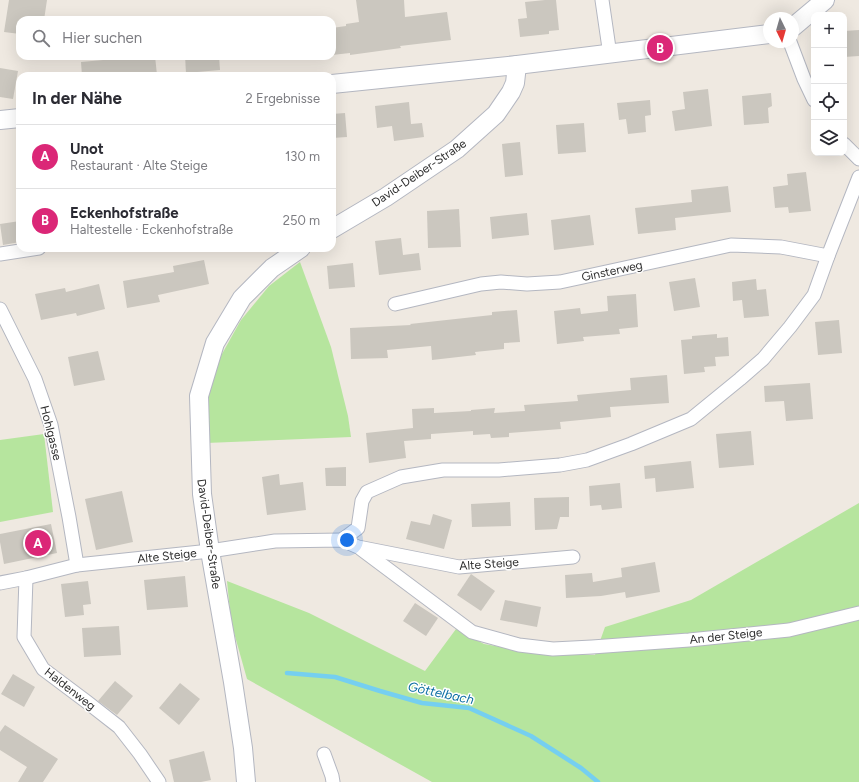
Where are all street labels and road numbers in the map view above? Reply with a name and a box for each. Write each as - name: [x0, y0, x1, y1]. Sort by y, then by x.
- street label: David-Deiber-Straße: [369, 136, 469, 210]
- street label: Ginsterweg: [580, 258, 644, 284]
- street label: Hohlgasse: [37, 404, 65, 462]
- street label: David-Deiber-Straße: [194, 478, 224, 590]
- street label: Alte Steige: [137, 546, 198, 566]
- street label: Alte Steige: [459, 555, 520, 573]
- street label: An der Steige: [689, 625, 764, 647]
- street label: Haldenweg: [42, 665, 98, 713]

